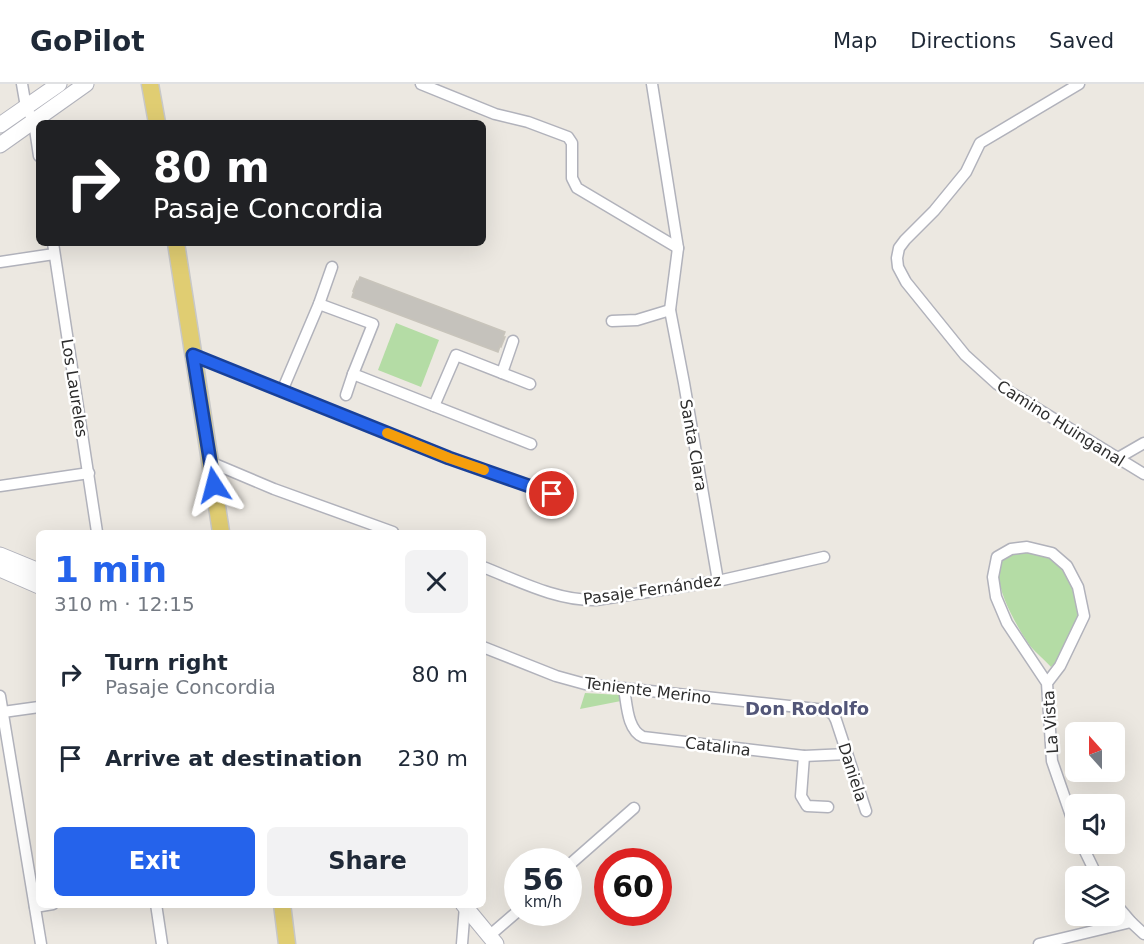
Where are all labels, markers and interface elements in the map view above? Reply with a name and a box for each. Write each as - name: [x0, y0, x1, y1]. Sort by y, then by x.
- text: GoPilot: [30, 25, 145, 58]
- text: Map: [833, 29, 877, 53]
- text: Directions: [910, 29, 1016, 53]
- text: Saved: [1049, 29, 1114, 53]
- text: 80 m: [153, 143, 270, 192]
- icon: right: [54, 144, 132, 222]
- text: Pasaje Concordia: [153, 193, 384, 224]
- street label: Los Laureles: [57, 338, 92, 439]
- street label: Camino Huinganal: [993, 376, 1128, 470]
- street label: Santa Clara: [676, 398, 711, 493]
- position arrow: [182, 453, 246, 517]
- pin: [526, 468, 577, 519]
- icon: arrive: [535, 477, 568, 510]
- text: 1 min: [54, 549, 167, 590]
- button: close: [405, 550, 468, 613]
- street label: Pasaje Fernández: [582, 570, 722, 609]
- text: 310 m · 12:15: [54, 592, 195, 616]
- text: Turn right: [105, 650, 228, 675]
- icon: right: [54, 658, 87, 691]
- text: 80 m: [412, 662, 468, 687]
- street label: Teniente Merino: [583, 673, 712, 708]
- text: Pasaje Concordia: [105, 675, 276, 699]
- street label: La Vista: [1039, 690, 1062, 754]
- district label: Don Rodolfo: [745, 698, 869, 719]
- north arrow: [1065, 722, 1125, 782]
- map controls: [1065, 722, 1125, 926]
- street label: Catalina: [684, 733, 752, 760]
- street label: Daniela: [834, 740, 871, 804]
- icon: arrive: [54, 742, 87, 775]
- text: Arrive at destination: [105, 746, 362, 771]
- text: 230 m: [398, 746, 468, 771]
- button: sound: [1065, 794, 1125, 854]
- button: Exit: [54, 827, 255, 896]
- button: Share: [267, 827, 468, 896]
- speed limit sign: 60: [594, 848, 672, 926]
- text: 56: [522, 862, 564, 897]
- button: layers: [1065, 866, 1125, 926]
- text: km/h: [524, 893, 562, 911]

